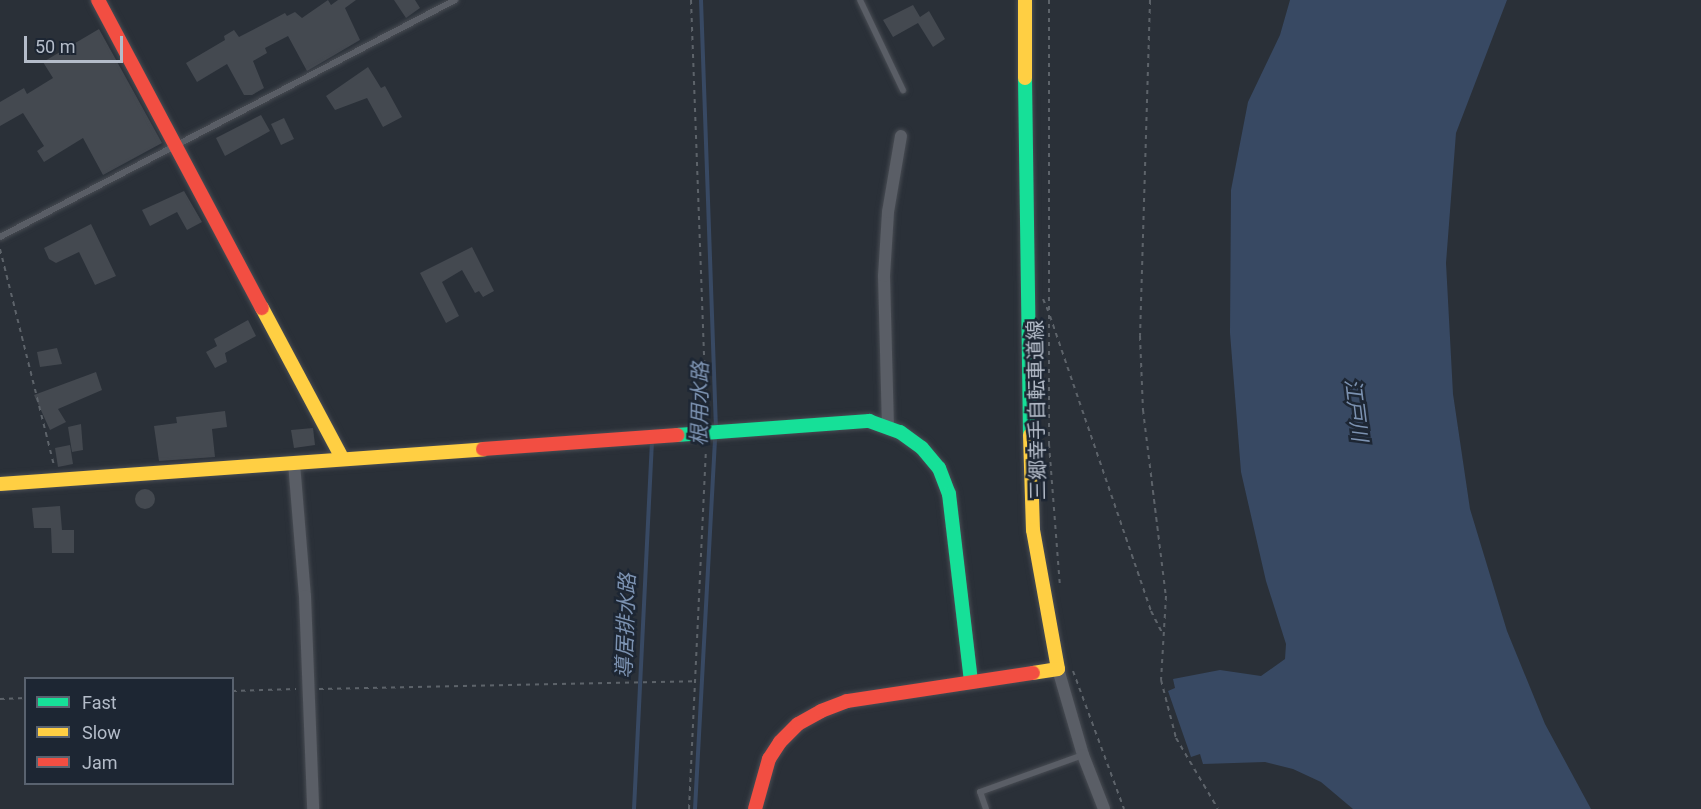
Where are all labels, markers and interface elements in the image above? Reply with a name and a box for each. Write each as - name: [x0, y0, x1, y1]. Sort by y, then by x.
- scale bar: [27, 24, 126, 62]
- text: 50 m: [35, 36, 75, 57]
- street label: 三郷幸手自転車道線: [1023, 320, 1051, 500]
- water label: 根用水路: [687, 362, 713, 446]
- water label: 江戸川: [1340, 377, 1372, 443]
- water label: 導居排水路: [612, 573, 640, 679]
- legend: [24, 677, 234, 785]
- text: Fast: [82, 692, 117, 713]
- text: Slow: [82, 722, 121, 743]
- text: Jam: [82, 752, 118, 773]

